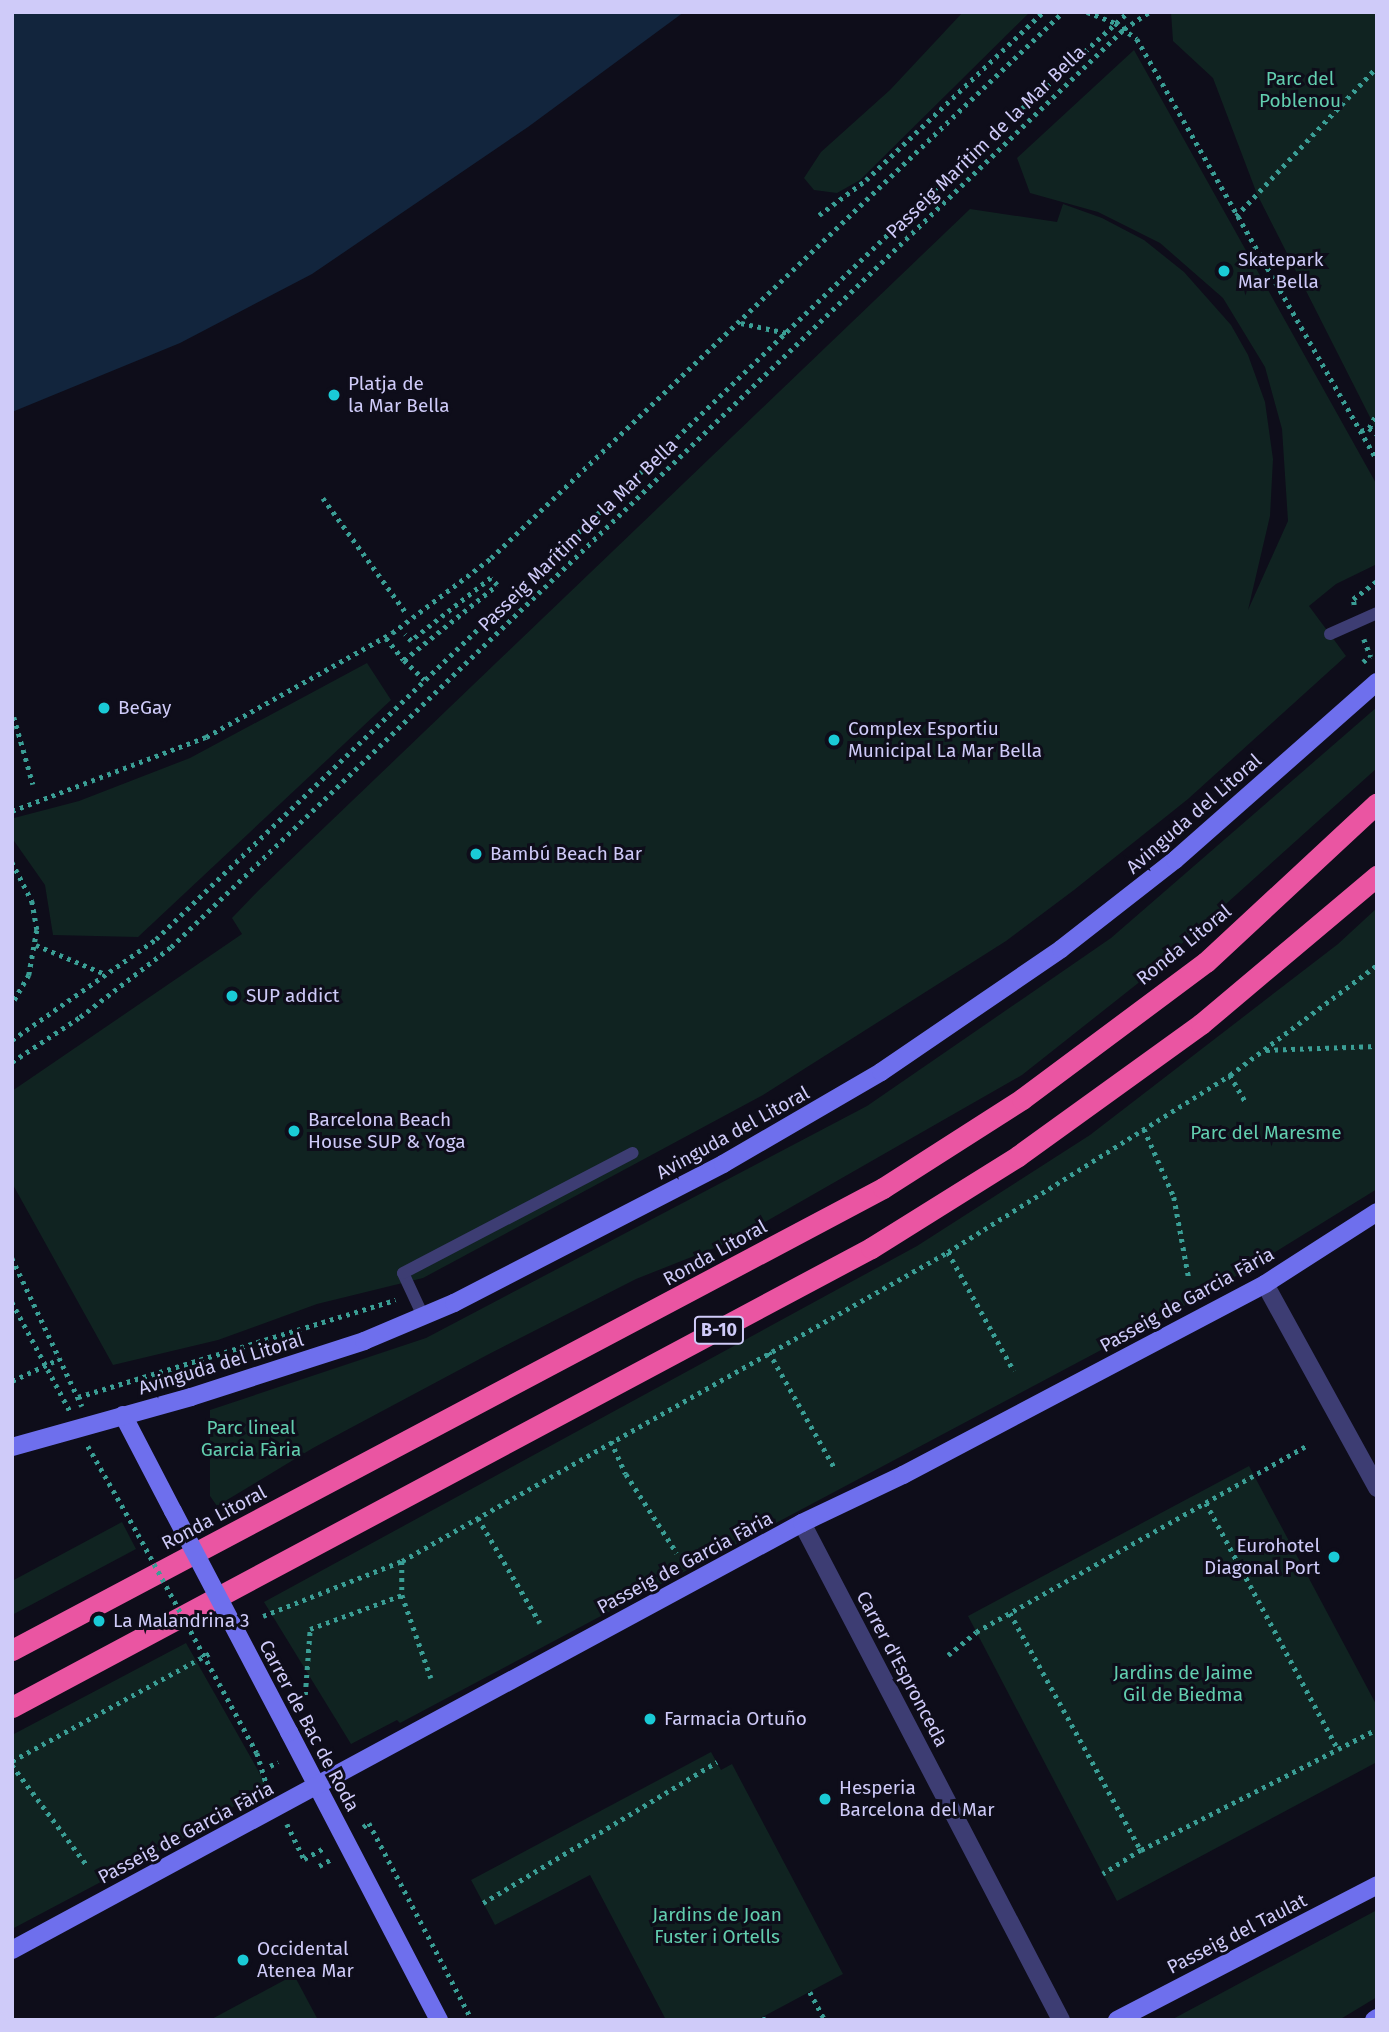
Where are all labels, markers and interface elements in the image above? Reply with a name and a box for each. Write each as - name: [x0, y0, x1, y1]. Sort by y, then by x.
- street label: Passeig Marítim de la Mar Bella: [882, 41, 1090, 243]
- park label: Parc del Poblenou: [1259, 68, 1341, 112]
- place label: Skatepark Mar Bella: [1238, 249, 1324, 293]
- marker: Skatepark Mar Bella: [1216, 263, 1232, 279]
- place label: Platja de la Mar Bella: [348, 373, 450, 417]
- marker: Platja de la Mar Bella: [326, 387, 342, 403]
- street label: Passeig Marítim de la Mar Bella: [474, 434, 682, 636]
- place label: BeGay: [118, 697, 171, 719]
- marker: BeGay: [96, 700, 112, 716]
- place label: Complex Esportiu Municipal La Mar Bella: [848, 718, 1042, 762]
- marker: Complex Esportiu Municipal La Mar Bella: [826, 732, 842, 748]
- street label: Avinguda del Litoral: [1122, 749, 1266, 879]
- place label: Bambú Beach Bar: [490, 843, 642, 865]
- marker: Bambú Beach Bar: [468, 846, 484, 862]
- street label: Ronda Litoral: [1132, 900, 1236, 990]
- place label: SUP addict: [246, 985, 339, 1007]
- marker: SUP addict: [224, 988, 240, 1004]
- street label: Avinguda del Litoral: [653, 1081, 813, 1185]
- place label: Barcelona Beach House SUP & Yoga: [308, 1109, 466, 1153]
- park label: Parc del Maresme: [1190, 1122, 1342, 1144]
- marker: Barcelona Beach House SUP & Yoga: [286, 1123, 302, 1139]
- street label: Ronda Litoral: [659, 1215, 771, 1291]
- street label: Passeig de Garcia Fària: [1096, 1243, 1278, 1357]
- road number: B-10: [693, 1316, 745, 1344]
- street label: Avinguda del Litoral: [136, 1328, 306, 1400]
- park label: Parc lineal Garcia Fària: [201, 1417, 301, 1461]
- street label: Ronda Litoral: [158, 1481, 270, 1555]
- street label: Passeig de Garcia Fària: [593, 1507, 777, 1619]
- place label: Eurohotel Diagonal Port: [1204, 1535, 1320, 1579]
- marker: Eurohotel Diagonal Port: [1326, 1549, 1342, 1565]
- street label: Carrer d'Espronceda: [851, 1587, 953, 1751]
- place label: La Malandrina 3: [113, 1610, 250, 1632]
- marker: La Malandrina 3: [91, 1613, 107, 1629]
- street label: Carrer de Bac de Roda: [254, 1636, 364, 1816]
- park label: Jardins de Jaime Gil de Biedma: [1113, 1662, 1253, 1706]
- place label: Farmacia Ortuño: [664, 1708, 807, 1730]
- marker: Farmacia Ortuño: [642, 1711, 658, 1727]
- street label: Passeig de Garcia Fària: [94, 1777, 278, 1889]
- place label: Hesperia Barcelona del Mar: [839, 1777, 995, 1821]
- marker: Hesperia Barcelona del Mar: [817, 1791, 833, 1807]
- street label: Passeig del Taulat: [1163, 1889, 1311, 1979]
- park label: Jardins de Joan Fuster i Ortells: [652, 1904, 782, 1948]
- place label: Occidental Atenea Mar: [257, 1938, 354, 1982]
- marker: Occidental Atenea Mar: [235, 1952, 251, 1968]

